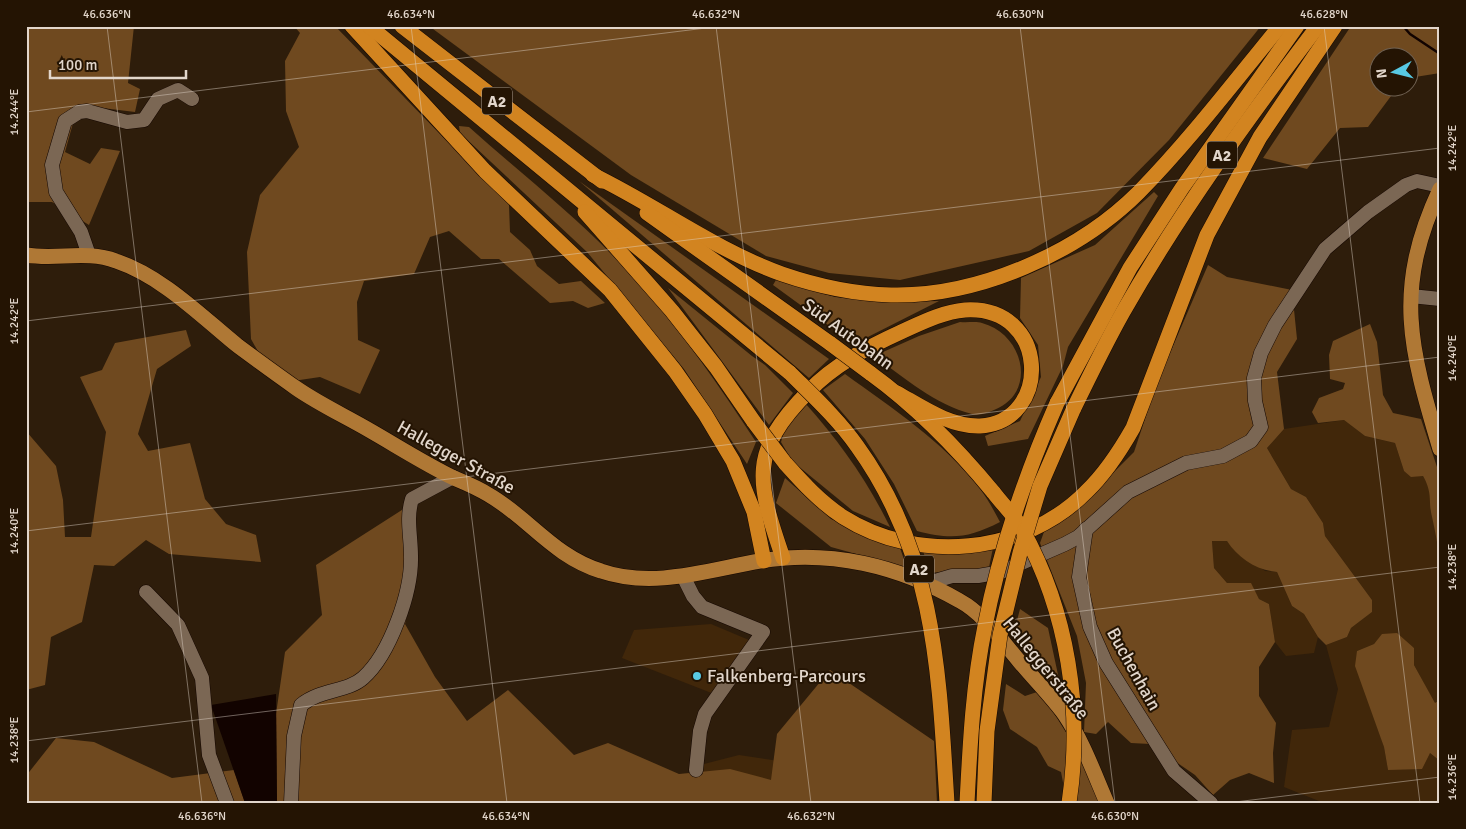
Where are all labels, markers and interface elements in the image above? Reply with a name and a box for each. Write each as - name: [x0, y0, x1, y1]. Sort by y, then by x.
- text: 46.636°N: [83, 7, 131, 22]
- text: 46.634°N: [387, 7, 435, 22]
- text: 46.632°N: [692, 7, 740, 22]
- text: 46.630°N: [996, 7, 1044, 22]
- text: 46.628°N: [1300, 7, 1348, 22]
- scale bar: [50, 48, 186, 80]
- north arrow: [1368, 48, 1418, 98]
- text: 100 m: [58, 56, 98, 74]
- text: N: [1373, 68, 1391, 79]
- text: 14.244°E: [7, 88, 22, 135]
- road number: A2: [482, 88, 512, 114]
- text: 14.242°E: [1445, 124, 1460, 171]
- road number: A2: [1207, 142, 1237, 168]
- street label: Süd Autobahn: [798, 293, 898, 375]
- text: 14.242°E: [7, 297, 22, 344]
- text: 14.240°E: [1445, 334, 1460, 381]
- street label: Hallegger Straße: [393, 416, 519, 498]
- text: 14.240°E: [7, 507, 22, 554]
- text: 14.238°E: [1445, 543, 1460, 590]
- road number: A2: [904, 556, 934, 582]
- street label: Halleggerstraße: [998, 612, 1094, 724]
- street label: Buchenhain: [1102, 624, 1166, 714]
- place label: Falkenberg-Parcours: [707, 665, 866, 687]
- marker: Falkenberg-Parcours: [691, 670, 703, 682]
- text: 14.238°E: [7, 716, 22, 763]
- text: 14.236°E: [1445, 753, 1460, 800]
- text: 46.636°N: [178, 809, 226, 824]
- text: 46.634°N: [482, 809, 530, 824]
- text: 46.632°N: [787, 809, 835, 824]
- text: 46.630°N: [1091, 809, 1139, 824]

